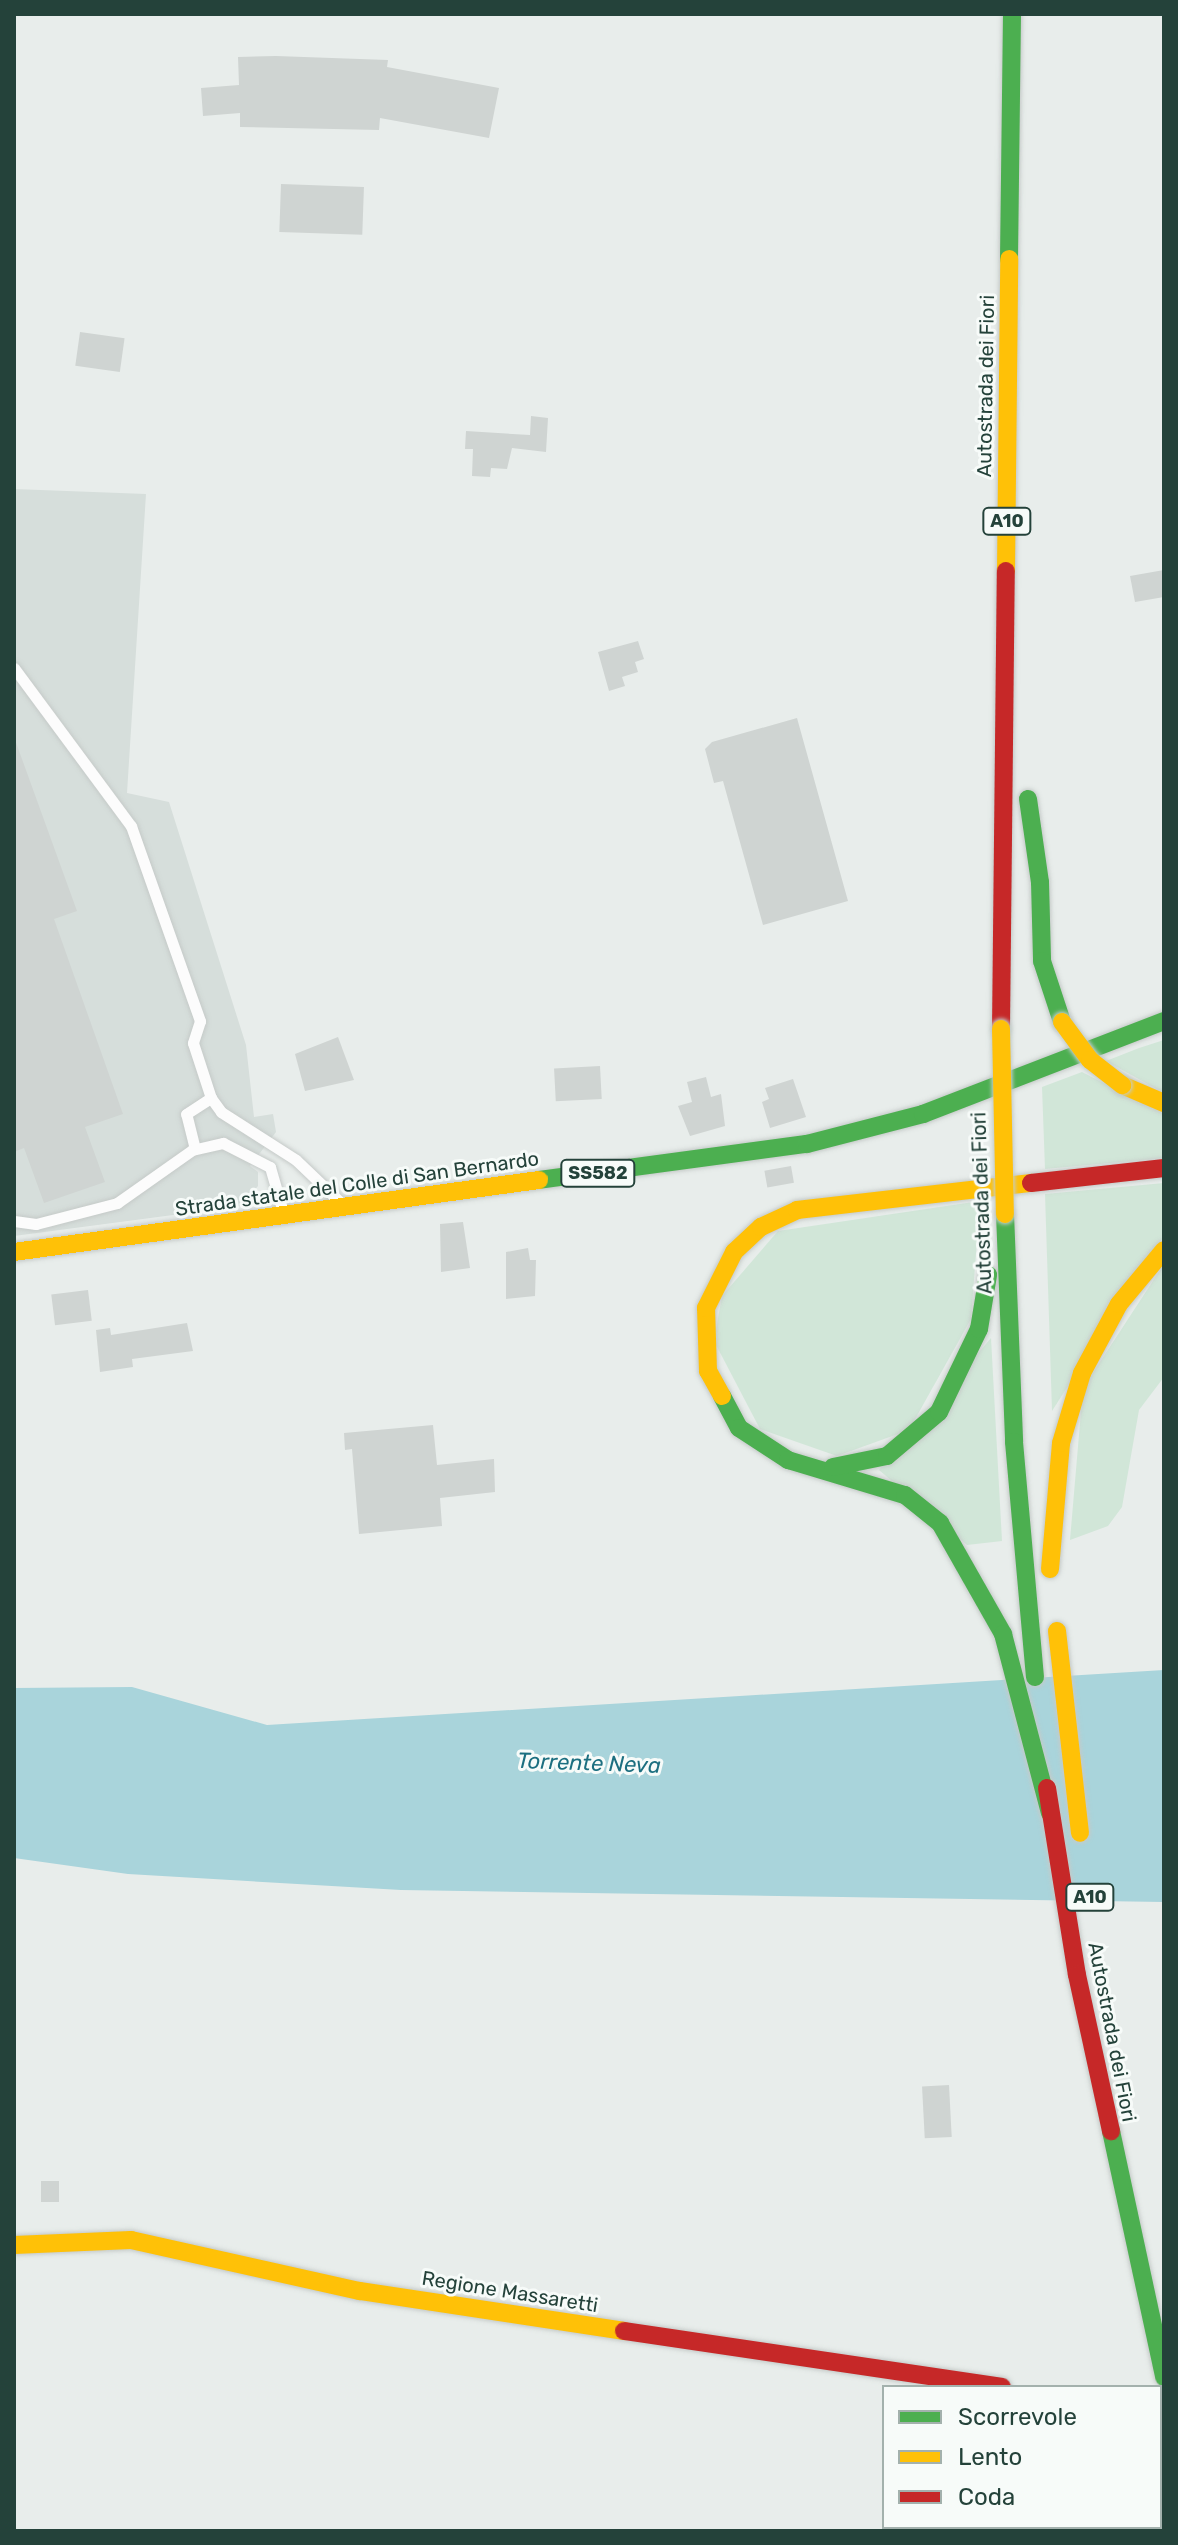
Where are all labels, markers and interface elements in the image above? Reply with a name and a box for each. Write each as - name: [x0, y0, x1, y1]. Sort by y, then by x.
- street label: Autostrada dei Fiori: [972, 295, 1000, 477]
- road number: A10: [981, 507, 1033, 535]
- street label: Autostrada dei Fiori: [967, 1112, 997, 1294]
- street label: Strada statale del Colle di San Bernardo: [174, 1147, 540, 1221]
- road number: SS582: [560, 1159, 636, 1187]
- water label: Torrente Neva: [517, 1747, 661, 1779]
- road number: A10: [1064, 1883, 1116, 1911]
- street label: Autostrada dei Fiori: [1083, 1940, 1141, 2124]
- street label: Regione Massaretti: [420, 2266, 600, 2318]
- legend: [882, 2385, 1162, 2529]
- text: Scorrevole: [958, 2403, 1077, 2431]
- text: Lento: [958, 2443, 1022, 2471]
- text: Coda: [958, 2483, 1015, 2511]

